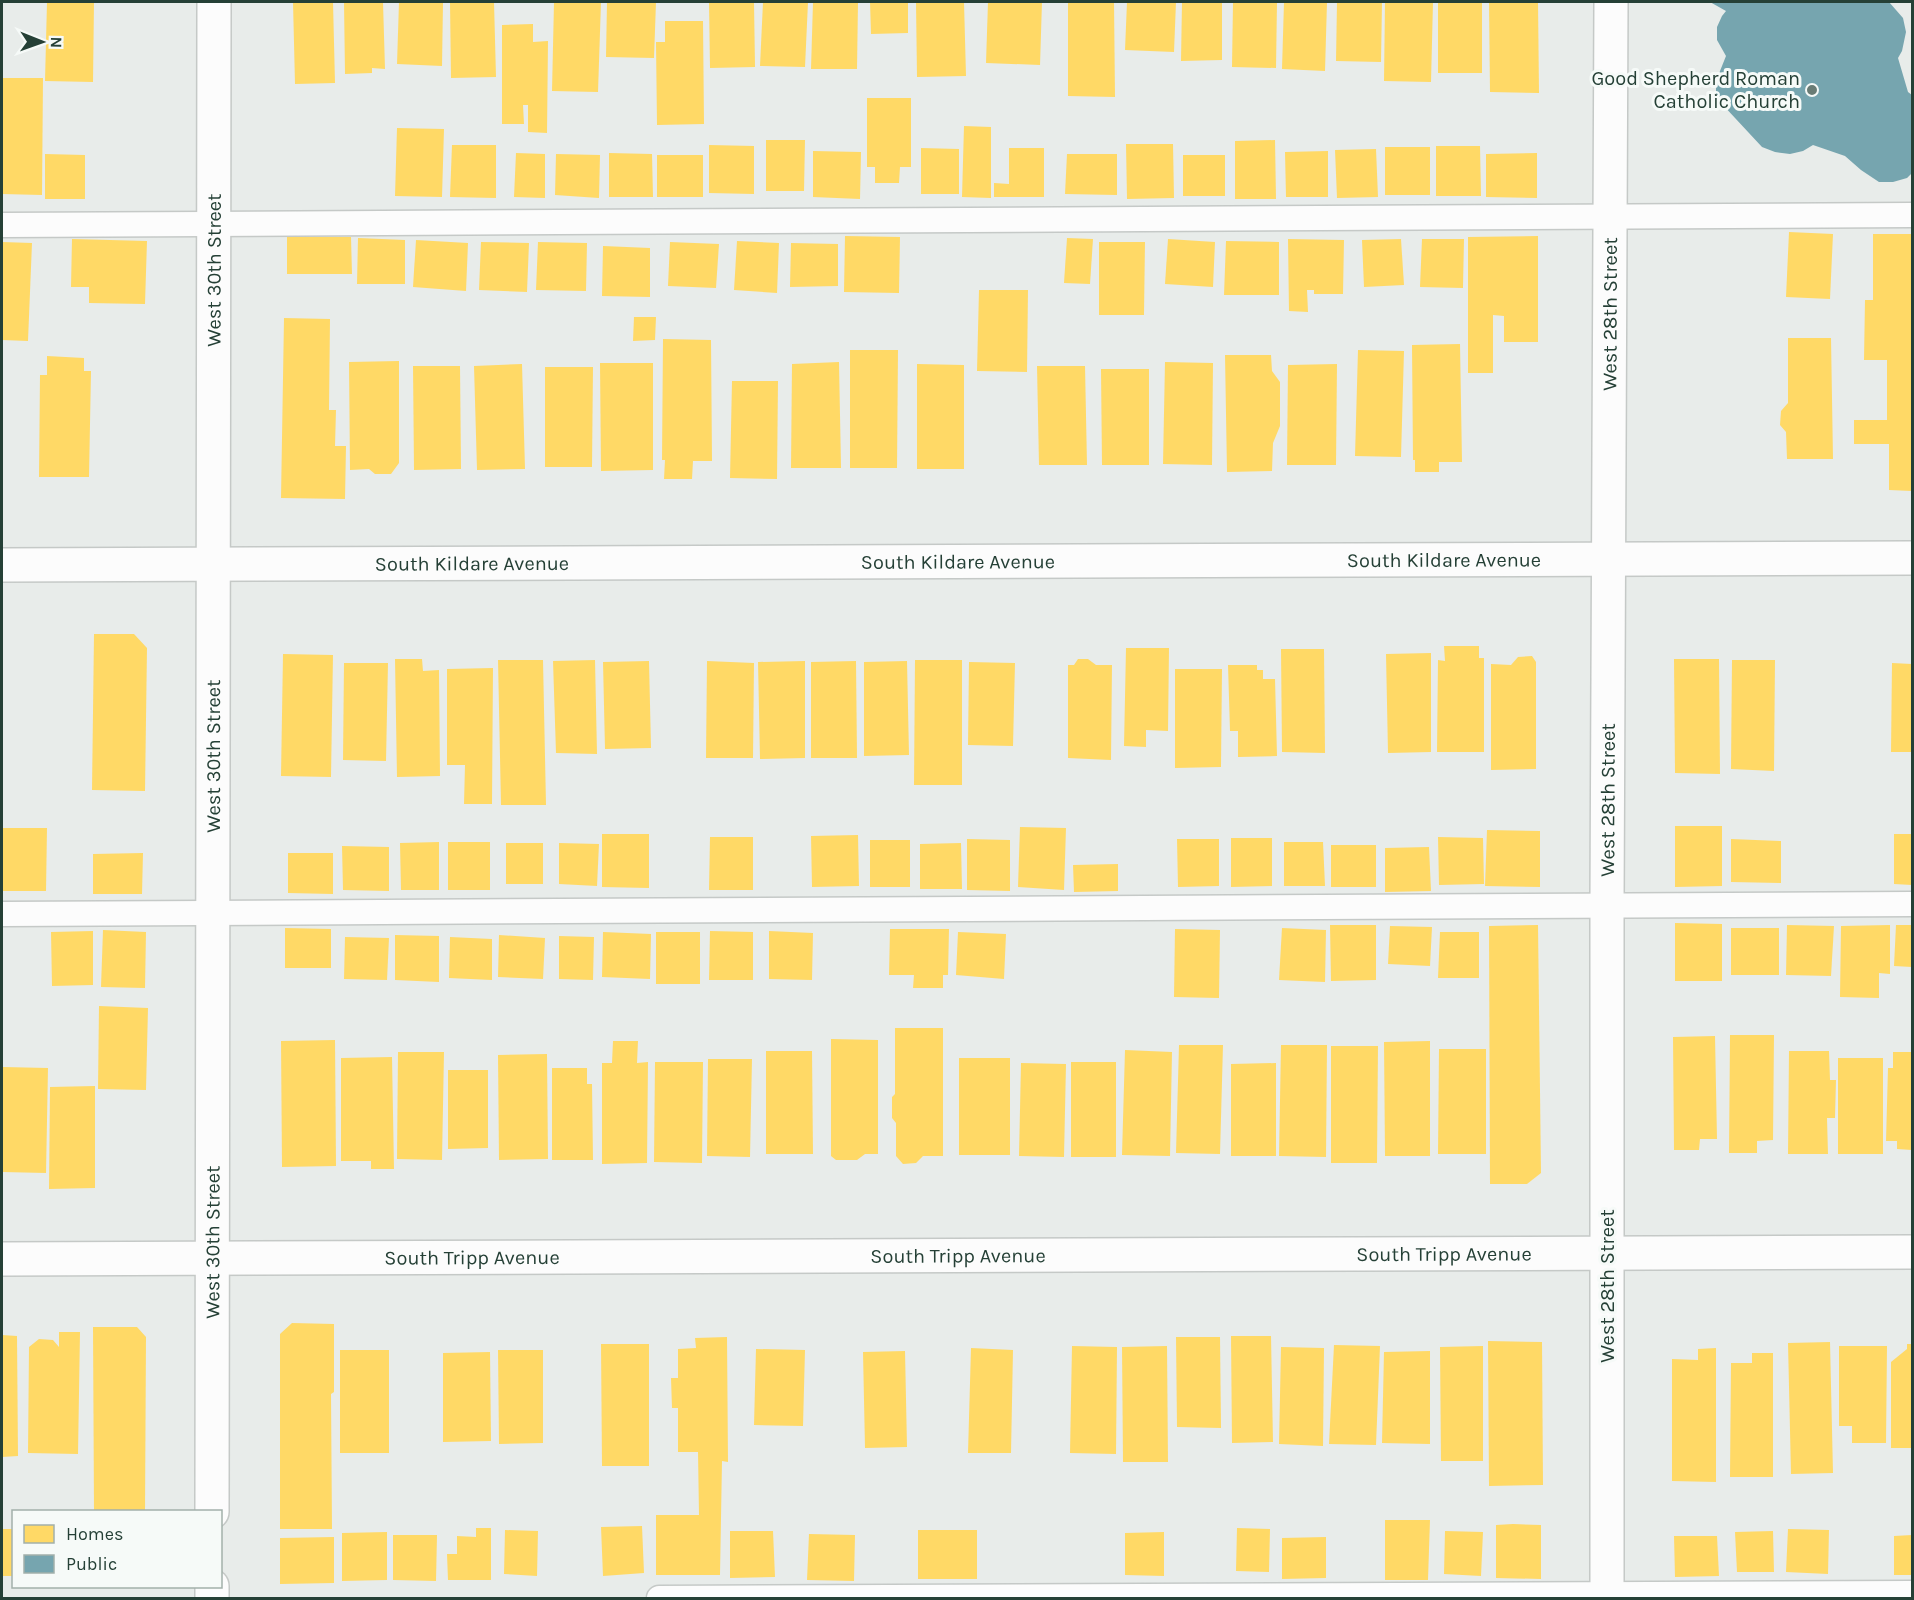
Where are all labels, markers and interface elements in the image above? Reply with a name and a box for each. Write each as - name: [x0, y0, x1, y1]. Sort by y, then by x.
- north arrow: [12, 12, 72, 72]
- text: N: [47, 36, 66, 48]
- place label: Good Shepherd Roman Catholic Church: [1591, 67, 1800, 113]
- marker: Good Shepherd Roman Catholic Church: [1805, 83, 1819, 97]
- street label: West 30th Street: [202, 193, 225, 347]
- street label: West 28th Street: [1598, 237, 1621, 391]
- street label: South Kildare Avenue: [1347, 548, 1541, 572]
- street label: South Kildare Avenue: [861, 550, 1055, 573]
- street label: South Kildare Avenue: [375, 551, 569, 575]
- street label: West 30th Street: [201, 679, 225, 833]
- street label: West 28th Street: [1596, 723, 1619, 877]
- street label: West 30th Street: [201, 1165, 224, 1319]
- street label: West 28th Street: [1596, 1209, 1619, 1363]
- street label: South Tripp Avenue: [1356, 1242, 1532, 1266]
- street label: South Tripp Avenue: [870, 1244, 1046, 1267]
- street label: South Tripp Avenue: [384, 1245, 560, 1269]
- legend: [12, 1510, 222, 1588]
- text: Homes: [66, 1523, 123, 1545]
- text: Public: [66, 1553, 117, 1575]

